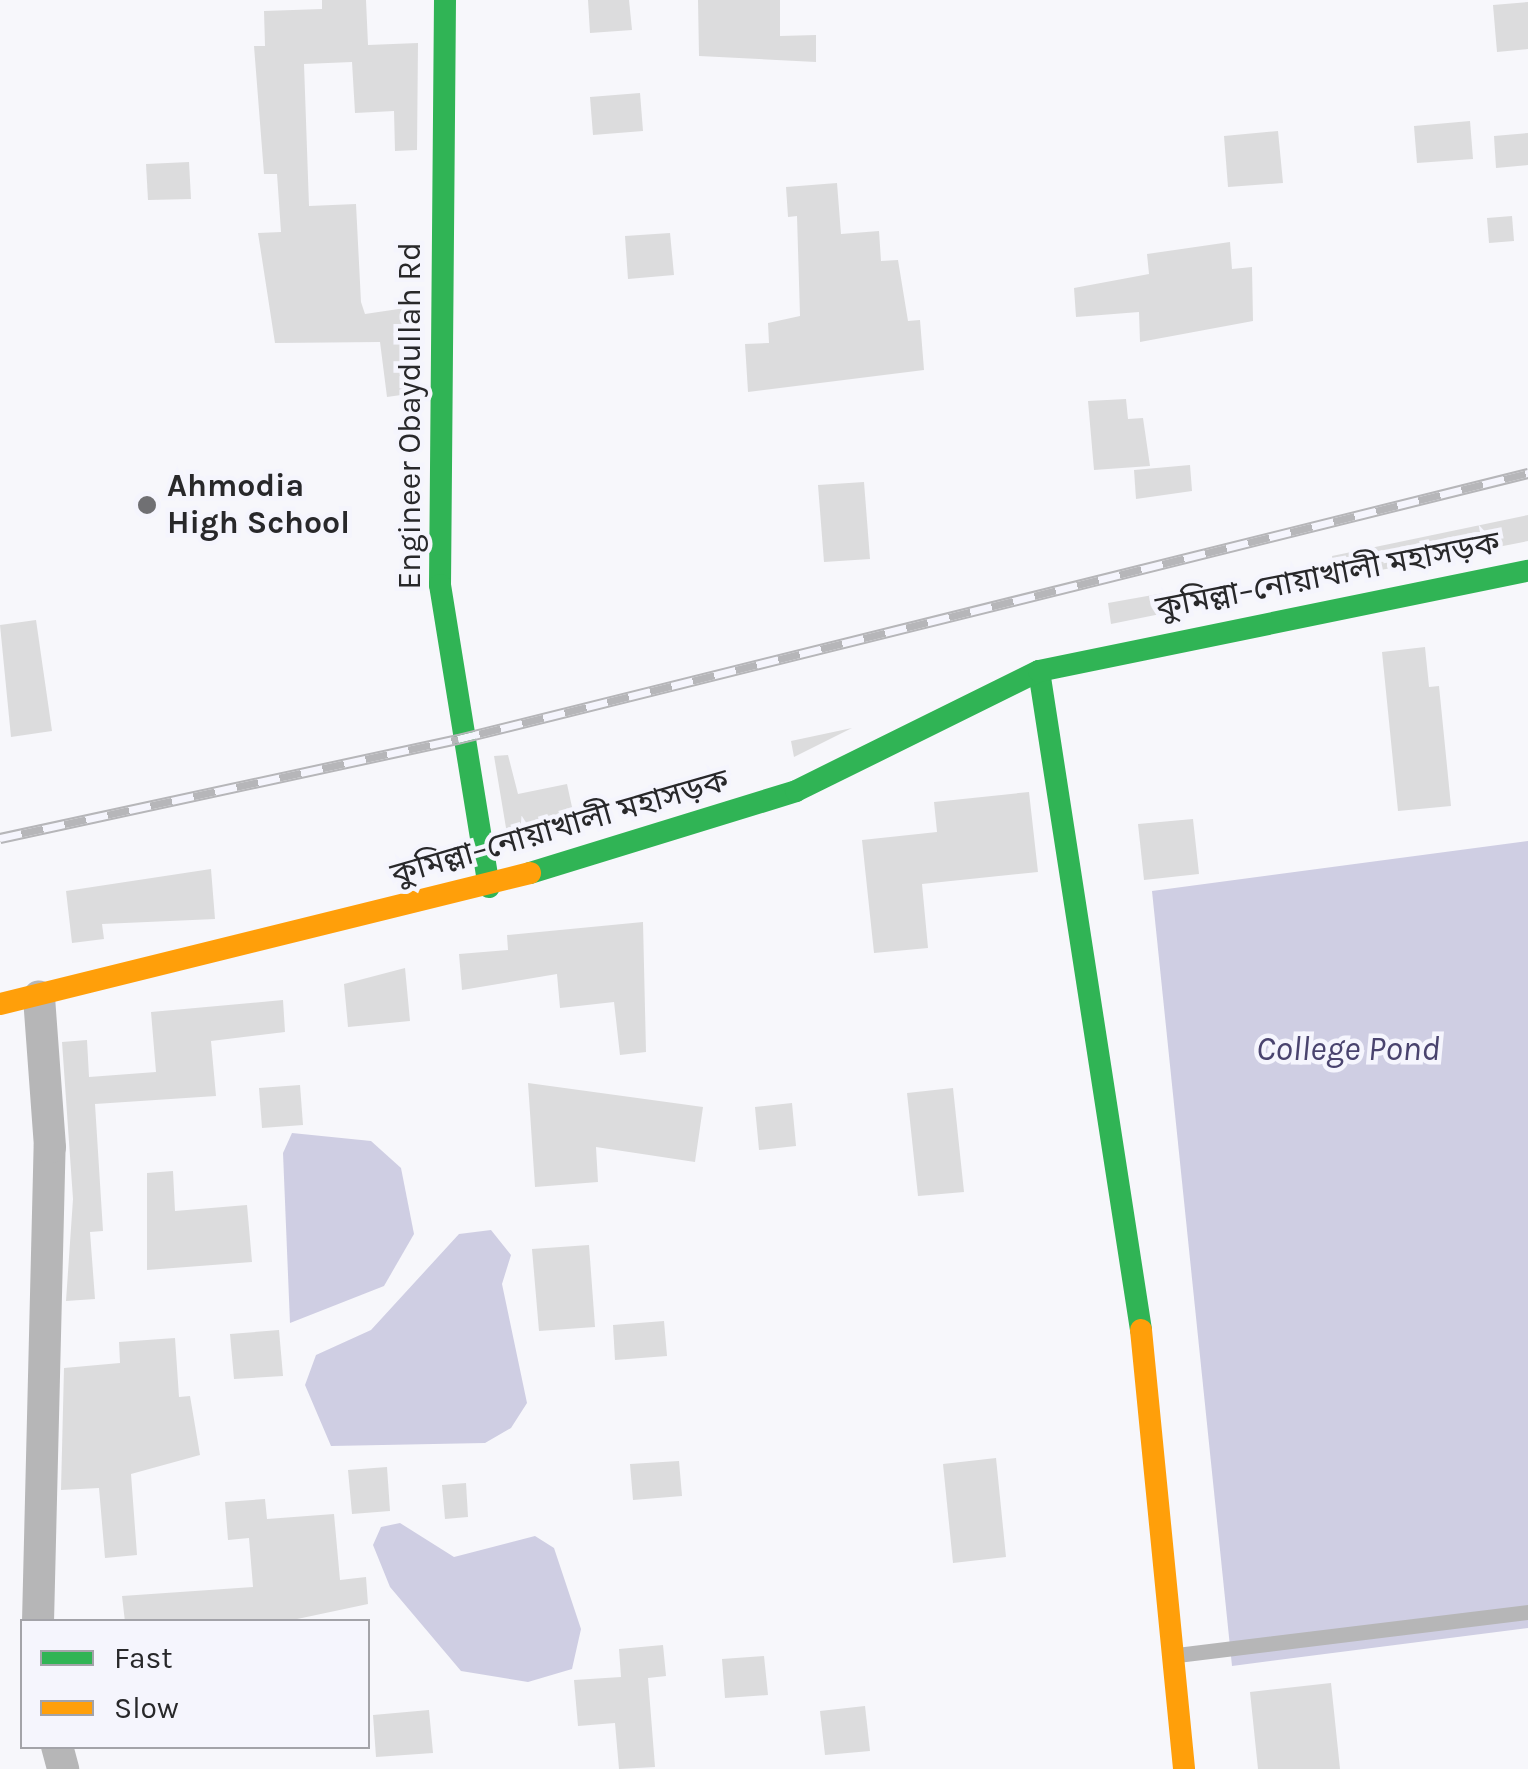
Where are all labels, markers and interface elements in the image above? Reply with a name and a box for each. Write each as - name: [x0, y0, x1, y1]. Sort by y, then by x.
- street label: Engineer Obaydullah Rd: [391, 242, 429, 590]
- place label: Ahmodia High School: [167, 468, 350, 543]
- marker: Ahmodia High School: [136, 494, 158, 516]
- street label: কুমিল্লা–নোয়াখালী মহাসড়ক: [1153, 524, 1503, 628]
- street label: কুমিল্লা–নোয়াখালী মহাসড়ক: [387, 761, 733, 895]
- water label: College Pond: [1256, 1028, 1440, 1070]
- legend: [20, 1619, 370, 1749]
- text: Fast: [114, 1640, 173, 1676]
- text: Slow: [114, 1690, 179, 1726]

